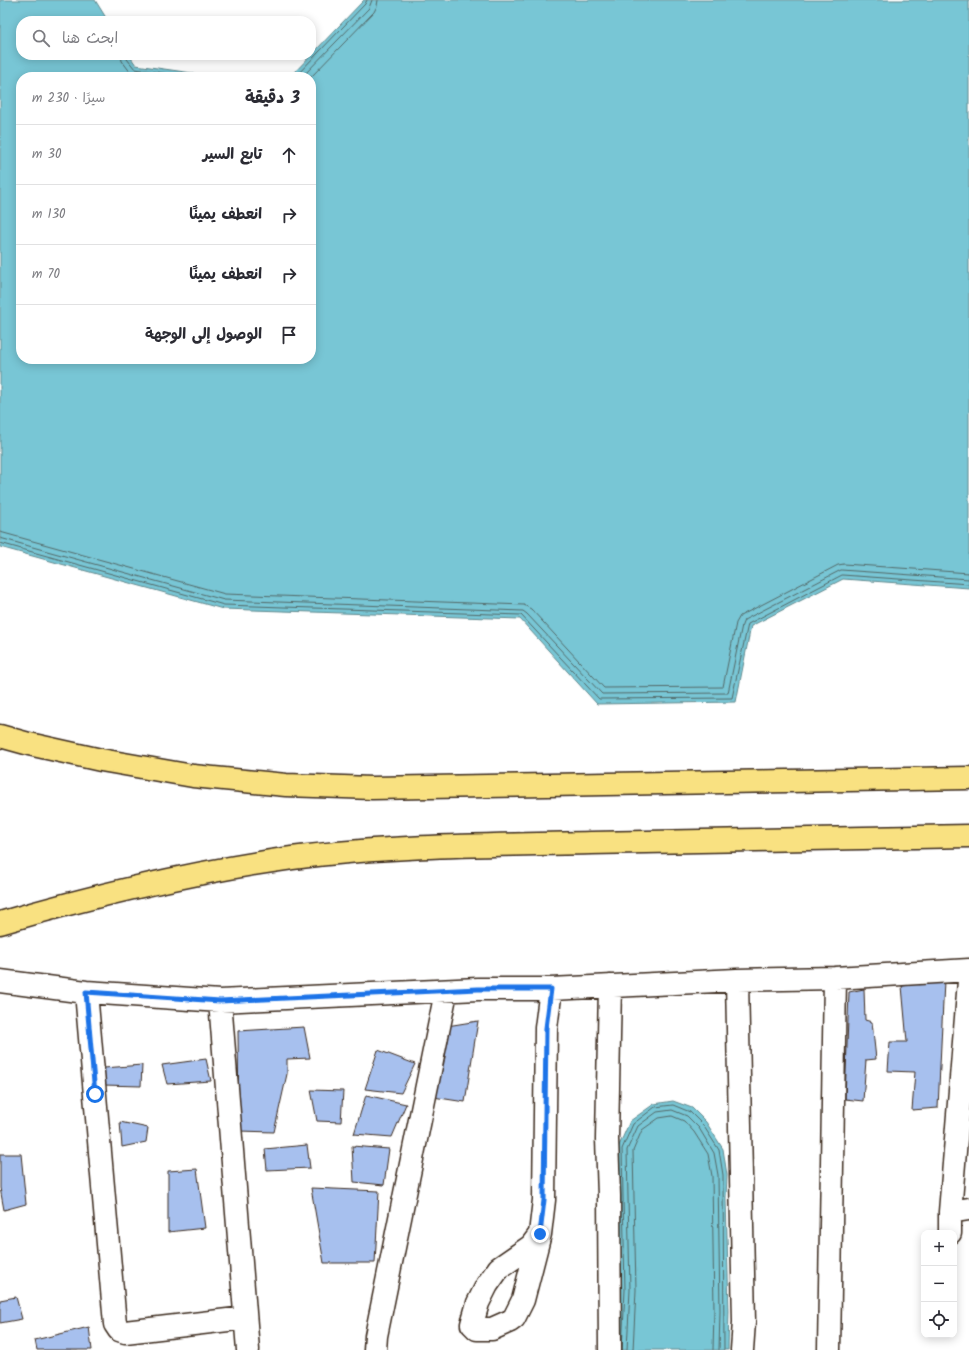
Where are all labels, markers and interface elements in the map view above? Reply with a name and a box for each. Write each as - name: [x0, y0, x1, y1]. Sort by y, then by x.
- search box: [16, 16, 316, 60]
- icon: search: [30, 27, 52, 49]
- text: ابحث هنا: [62, 27, 118, 51]
- text: 3 دقيقة: [245, 85, 300, 112]
- text: سيرًا · 230 m: [32, 88, 105, 109]
- text: تابع السير: [203, 143, 262, 167]
- text: 30 m: [32, 144, 62, 165]
- icon: ahead: [278, 144, 300, 166]
- text: انعطف يمينًا: [189, 203, 262, 227]
- text: 130 m: [32, 204, 66, 225]
- icon: right: [278, 204, 300, 226]
- text: انعطف يمينًا: [189, 263, 262, 287]
- text: 70 m: [32, 264, 60, 285]
- icon: right: [278, 264, 300, 286]
- text: الوصول إلى الوجهة: [145, 323, 262, 347]
- icon: arrive: [278, 324, 300, 346]
- route start: [86, 1085, 104, 1103]
- route end: [531, 1225, 549, 1243]
- map controls: [921, 1230, 957, 1338]
- button: +: [921, 1230, 957, 1266]
- button: −: [921, 1266, 957, 1302]
- button: locate: [921, 1302, 957, 1338]

